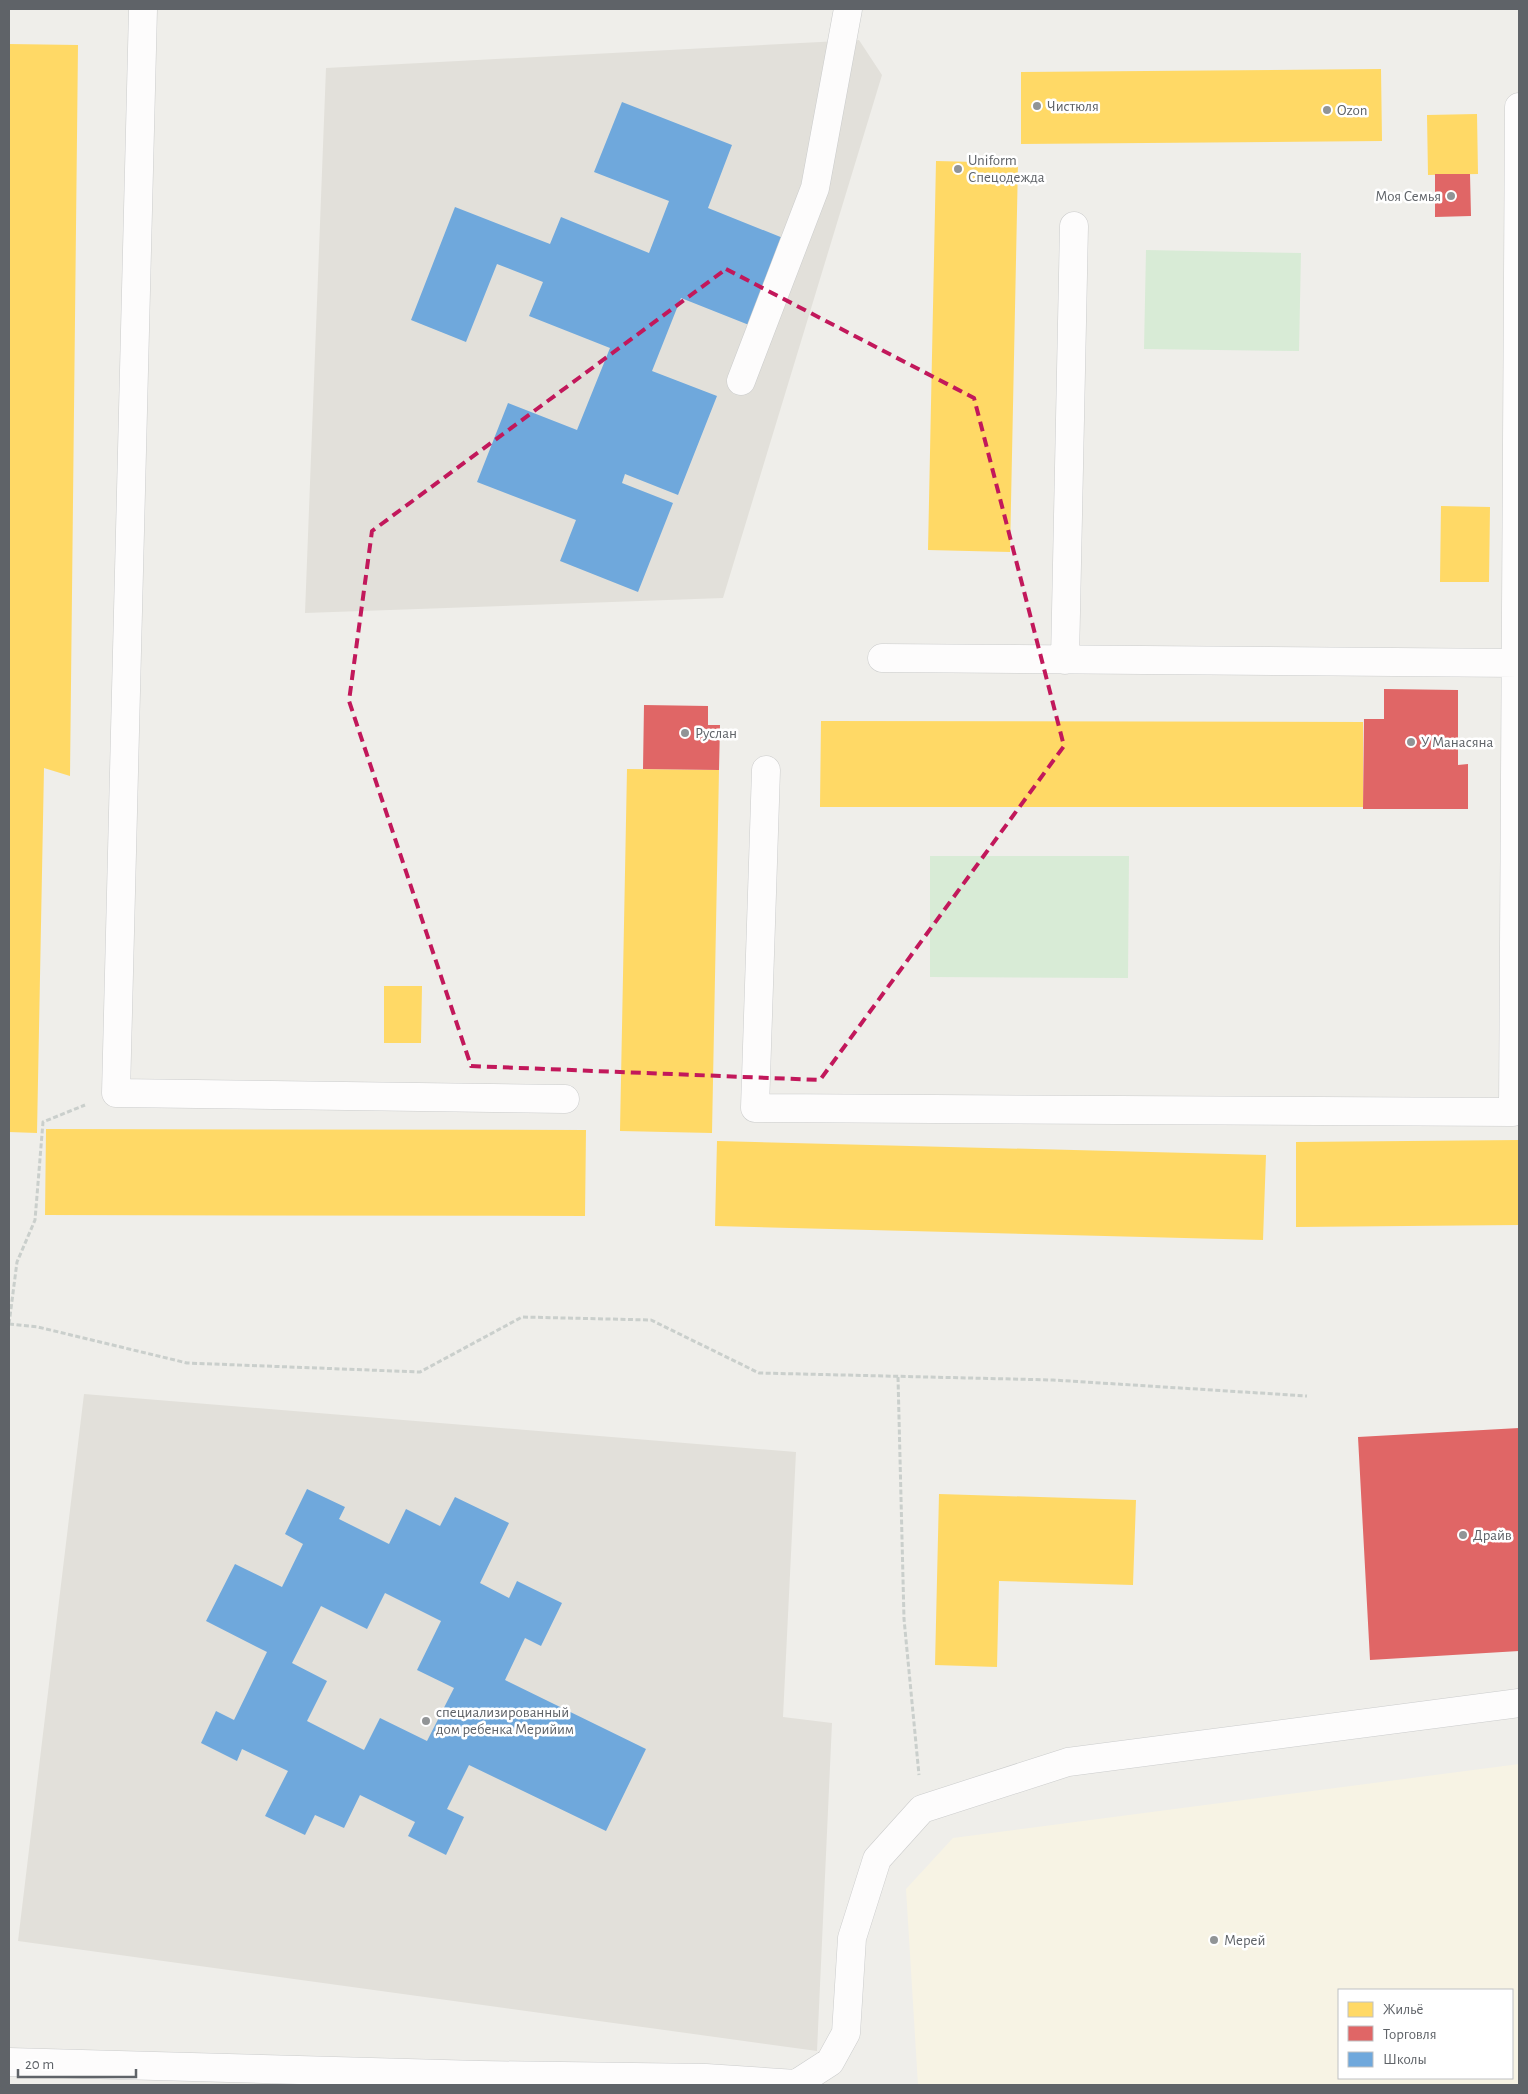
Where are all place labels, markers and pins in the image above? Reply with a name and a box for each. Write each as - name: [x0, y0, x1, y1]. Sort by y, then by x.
- place label: Чистюля: [1047, 99, 1099, 114]
- marker: Чистюля: [1031, 100, 1043, 112]
- place label: Ozon: [1337, 103, 1367, 118]
- marker: Ozon: [1321, 104, 1333, 116]
- place label: Uniform Спецодежда: [968, 153, 1045, 185]
- marker: Uniform Спецодежда: [952, 163, 964, 175]
- place label: Моя Семья: [1375, 189, 1441, 204]
- marker: Моя Семья: [1445, 190, 1457, 202]
- place label: Руслан: [695, 726, 737, 741]
- marker: Руслан: [679, 727, 691, 739]
- place label: У Манасяна: [1421, 735, 1493, 750]
- marker: У Манасяна: [1405, 736, 1417, 748]
- place label: Драйв: [1473, 1528, 1512, 1543]
- marker: Драйв: [1457, 1529, 1469, 1541]
- place label: специализированный дом ребенка Мерийим: [436, 1705, 574, 1737]
- marker: специализированный дом ребенка Мерийим: [420, 1715, 432, 1727]
- place label: Мерей: [1224, 1933, 1265, 1948]
- marker: Мерей: [1208, 1934, 1220, 1946]

